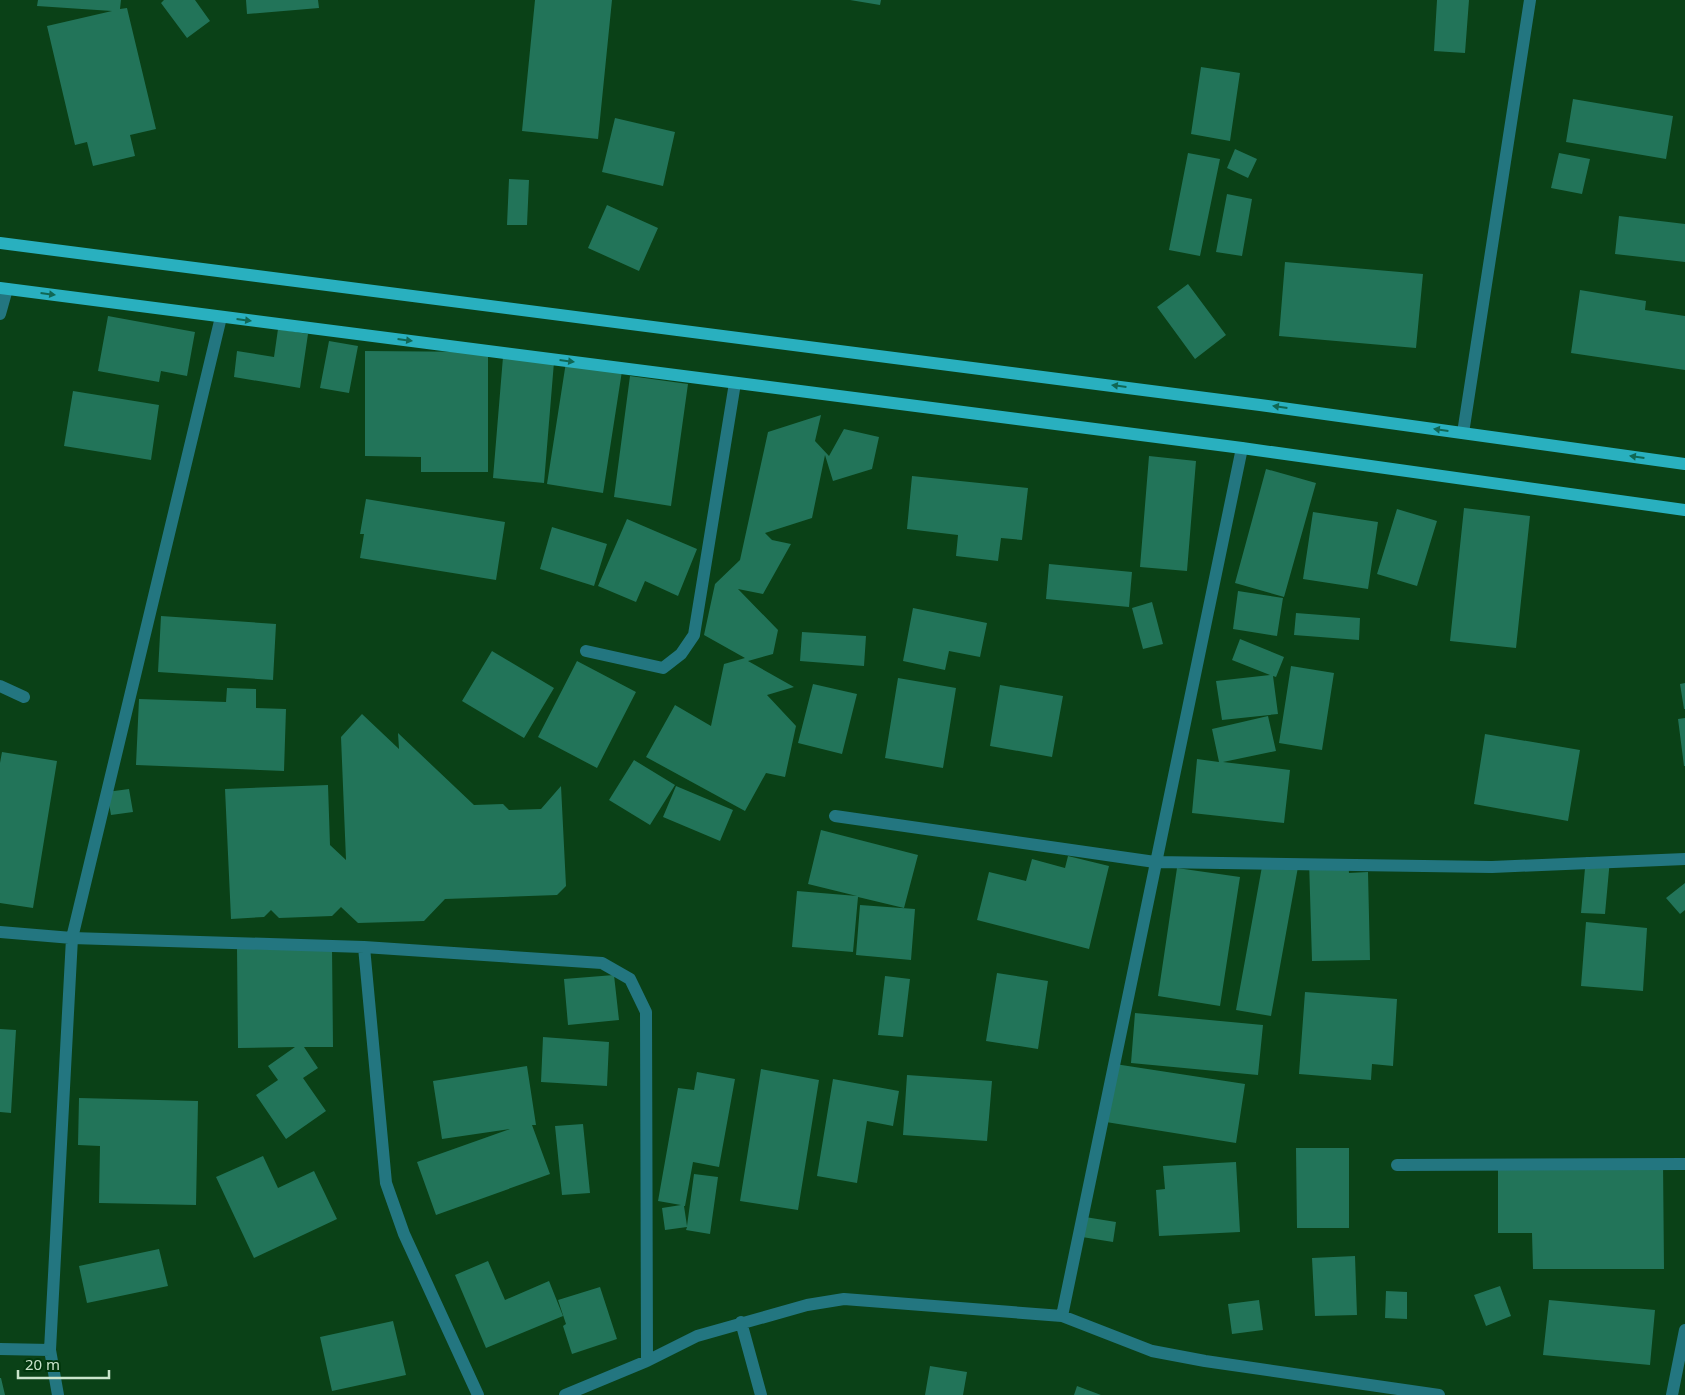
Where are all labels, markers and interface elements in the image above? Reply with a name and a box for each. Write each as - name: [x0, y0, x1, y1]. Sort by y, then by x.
- one-way arrow: [41, 291, 57, 299]
- one-way arrow: [237, 316, 253, 324]
- one-way arrow: [398, 336, 414, 344]
- one-way arrow: [559, 357, 575, 365]
- one-way arrow: [1111, 382, 1127, 390]
- one-way arrow: [1272, 403, 1288, 411]
- one-way arrow: [1433, 426, 1449, 434]
- one-way arrow: [1628, 453, 1644, 461]
- scale bar: [18, 1348, 109, 1380]
- text: 20 m: [25, 1354, 60, 1374]

